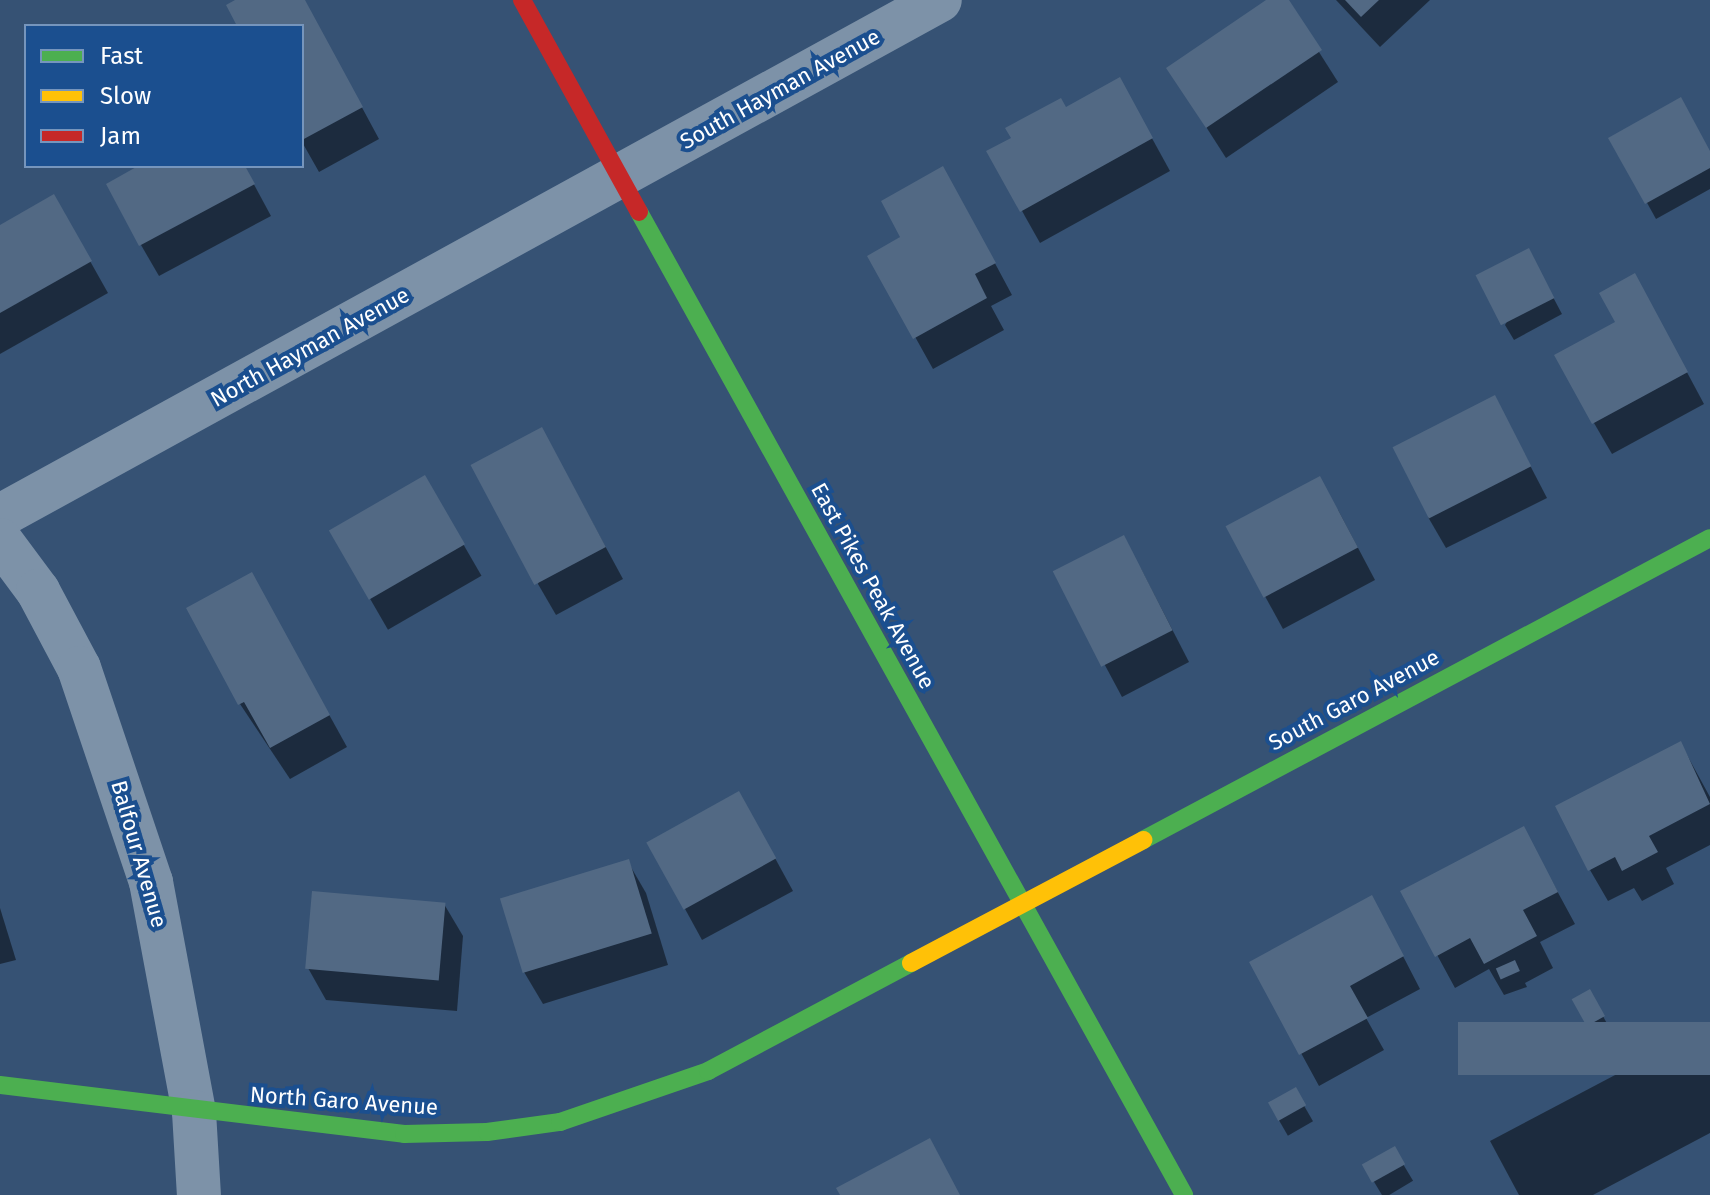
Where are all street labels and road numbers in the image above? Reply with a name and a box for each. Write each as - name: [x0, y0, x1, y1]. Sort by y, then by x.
- street label: South Hayman Avenue: [676, 23, 884, 155]
- street label: North Hayman Avenue: [206, 281, 414, 413]
- street label: East Pikes Peak Avenue: [805, 478, 941, 694]
- street label: South Garo Avenue: [1264, 644, 1444, 756]
- street label: Balfour Avenue: [105, 777, 173, 931]
- street label: North Garo Avenue: [249, 1081, 439, 1121]

